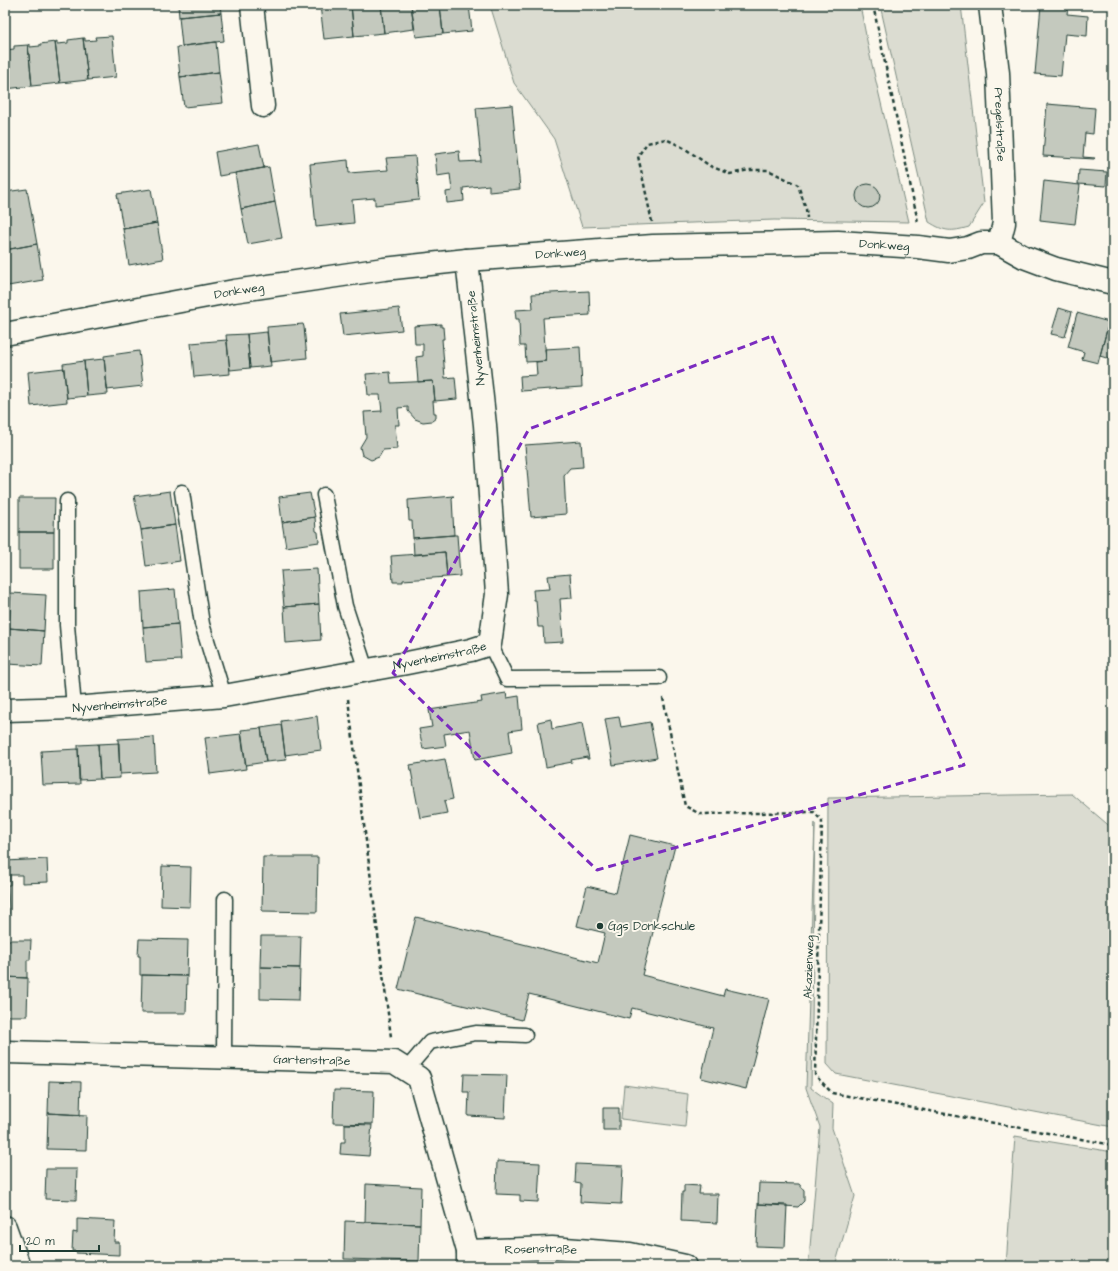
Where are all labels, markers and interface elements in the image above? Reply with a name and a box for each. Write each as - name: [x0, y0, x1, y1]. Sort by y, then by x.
- street label: Pregelstraße: [990, 87, 1010, 162]
- street label: Donkweg: [859, 235, 910, 256]
- street label: Donkweg: [535, 243, 586, 263]
- street label: Donkweg: [213, 278, 265, 303]
- street label: Nyvenheimstraße: [463, 289, 490, 386]
- street label: Nyvenheimstraße: [392, 637, 489, 674]
- street label: Nyvenheimstraße: [72, 692, 168, 717]
- place label: Ggs Donkschule: [608, 918, 696, 936]
- marker: Ggs Donkschule: [595, 921, 605, 931]
- street label: Akazienweg: [799, 935, 820, 999]
- street label: Gartenstraße: [273, 1050, 351, 1069]
- scale bar: [20, 1227, 99, 1253]
- text: 20 m: [26, 1233, 55, 1250]
- street label: Rosenstraße: [504, 1239, 578, 1258]

